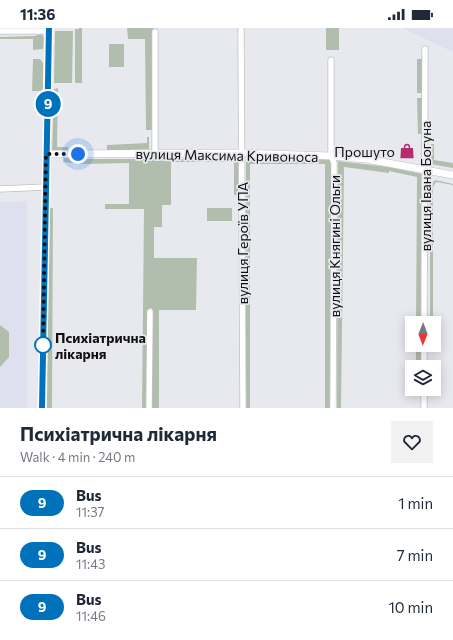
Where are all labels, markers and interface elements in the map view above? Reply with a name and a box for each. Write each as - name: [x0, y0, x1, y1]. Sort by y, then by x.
- text: 11:36: [20, 5, 56, 23]
- line badge: 9: [35, 91, 61, 117]
- text: 9: [44, 95, 52, 112]
- street label: вулиця Івана Богуна: [417, 121, 434, 251]
- shop icon: Прошуто: [398, 142, 416, 160]
- place label: Прошуто: [334, 143, 395, 160]
- your location: [68, 144, 88, 164]
- street label: вулиця Максима Кривоноса: [135, 145, 319, 165]
- street label: вулиця Княгині Ольги: [326, 175, 343, 317]
- street label: вулиця Героїв УПА: [234, 181, 251, 304]
- north arrow: [405, 316, 441, 352]
- map controls: [405, 316, 441, 396]
- place label: Психіатрична лікарня: [55, 329, 146, 362]
- marker: Психіатрична лікарня: [34, 336, 52, 354]
- button: layers: [405, 360, 441, 396]
- button: heart: [391, 421, 433, 463]
- text: Психіатрична лікарня: [20, 422, 217, 445]
- text: Walk · 4 min · 240 m: [20, 449, 135, 465]
- text: Bus: [76, 486, 101, 504]
- text: 9: [38, 494, 46, 511]
- text: 1 min: [398, 494, 433, 512]
- text: 11:37: [76, 504, 104, 520]
- text: Bus: [76, 538, 101, 556]
- text: 9: [38, 546, 46, 563]
- text: 7 min: [397, 546, 433, 564]
- text: 11:43: [76, 556, 105, 572]
- text: Bus: [76, 590, 101, 608]
- text: 9: [38, 598, 46, 615]
- text: 10 min: [388, 598, 433, 616]
- text: 11:46: [76, 608, 106, 624]

